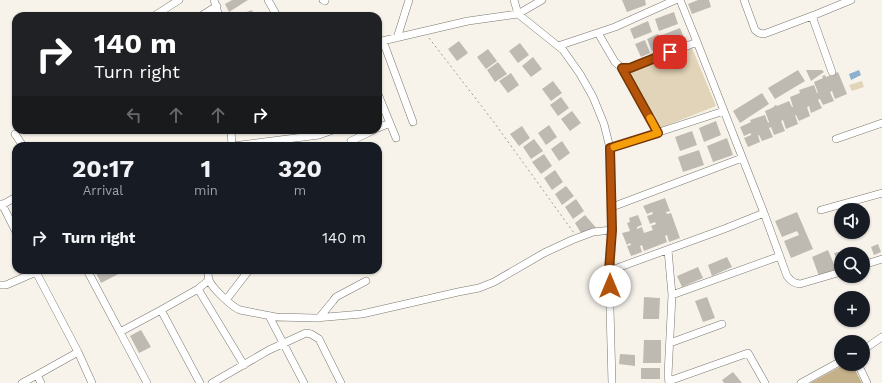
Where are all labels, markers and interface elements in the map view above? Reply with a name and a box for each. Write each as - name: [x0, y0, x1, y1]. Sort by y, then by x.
- text: 140 m: [94, 27, 177, 60]
- icon: right: [28, 28, 80, 80]
- pin: [653, 35, 687, 69]
- icon: arrive: [659, 41, 681, 63]
- text: Turn right: [94, 61, 180, 82]
- icon: left: [123, 104, 145, 126]
- icon: ahead: [165, 104, 187, 126]
- icon: ahead: [207, 104, 229, 126]
- icon: right: [249, 104, 271, 126]
- text: 20:17: [72, 155, 134, 183]
- text: 1: [201, 155, 211, 183]
- text: 320: [278, 155, 322, 183]
- text: Arrival: [83, 183, 123, 198]
- text: min: [194, 183, 218, 198]
- text: m: [294, 183, 306, 198]
- map controls: [834, 203, 870, 371]
- button: sound: [834, 203, 870, 239]
- icon: right: [28, 227, 50, 249]
- text: Turn right: [62, 229, 135, 247]
- text: 140 m: [322, 229, 366, 247]
- button: search: [834, 247, 870, 283]
- position arrow: [589, 265, 631, 307]
- button: +: [834, 291, 870, 327]
- button: −: [834, 335, 870, 371]

